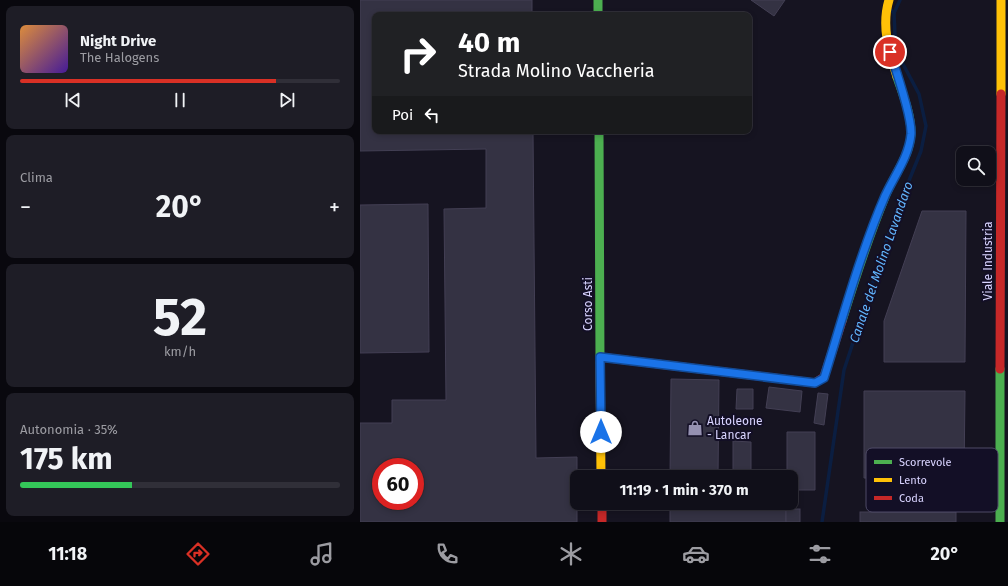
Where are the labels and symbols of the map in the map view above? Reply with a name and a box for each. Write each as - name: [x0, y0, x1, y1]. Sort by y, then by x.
- pin: [873, 35, 907, 69]
- water label: Canale del Molino Lavandaro: [846, 179, 916, 345]
- street label: Viale Industria: [981, 222, 995, 300]
- street label: Corso Asti: [581, 277, 595, 331]
- position arrow: [580, 411, 622, 453]
- place label: Autoleone - Lancar: [707, 414, 763, 442]
- shop icon: Autoleone - Lancar: [686, 419, 704, 437]
- legend: [866, 448, 998, 512]
- text: Scorrevole: [899, 456, 952, 469]
- speed limit sign: 60: [372, 458, 424, 510]
- text: Lento: [899, 474, 927, 487]
- text: Coda: [899, 492, 924, 505]

